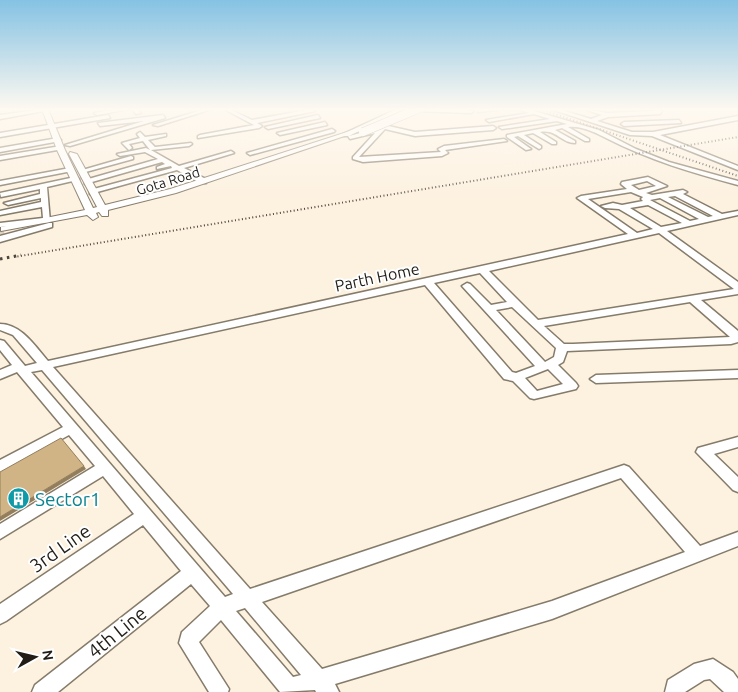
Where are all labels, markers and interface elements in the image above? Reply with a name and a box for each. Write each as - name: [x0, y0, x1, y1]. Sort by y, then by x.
- street label: Gota Road: [134, 164, 202, 198]
- street label: Parth Home: [333, 259, 421, 295]
- building icon: Sector1: [7, 487, 31, 511]
- place label: Sector1: [35, 488, 101, 510]
- street label: 3rd Line: [25, 519, 95, 577]
- street label: 4th Line: [83, 602, 151, 662]
- north arrow: [10, 632, 60, 682]
- text: N: [39, 649, 57, 661]

